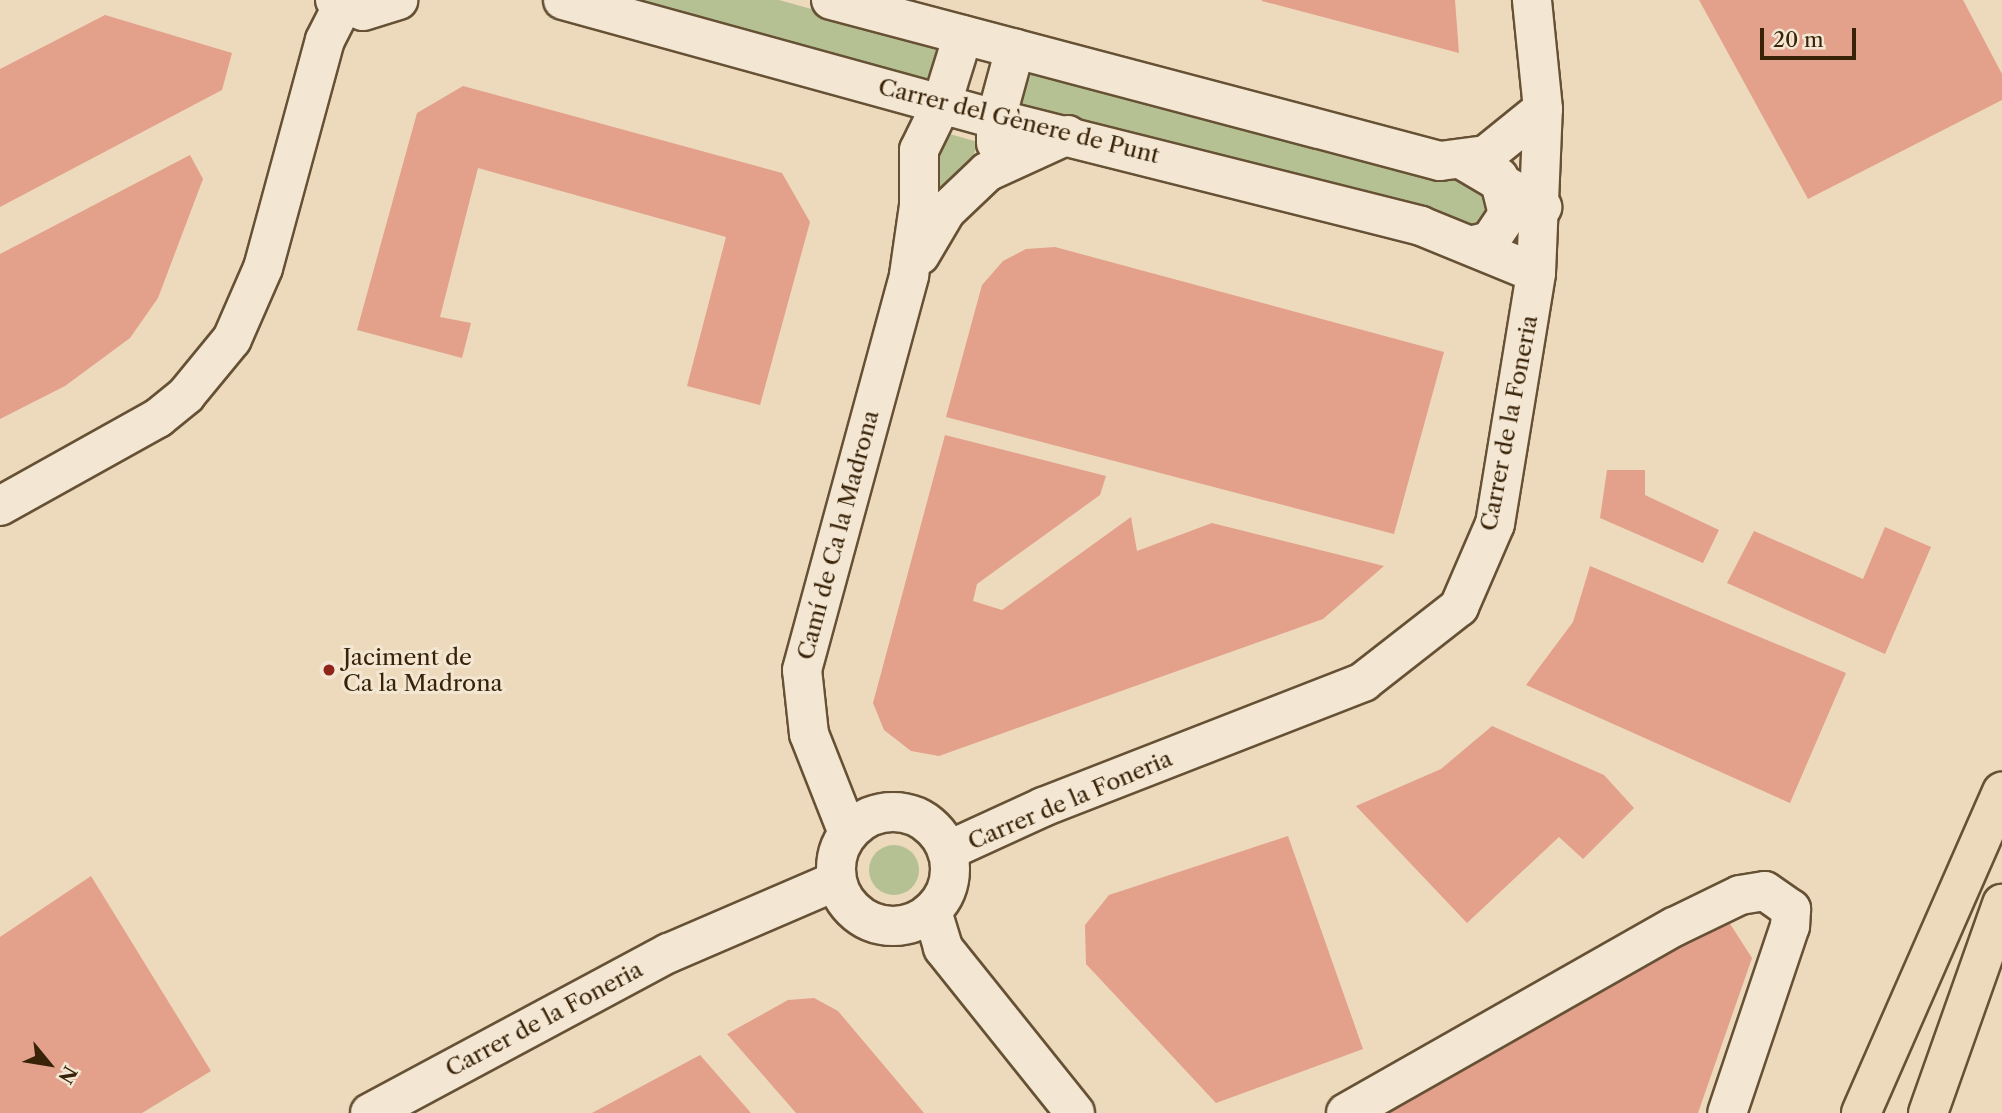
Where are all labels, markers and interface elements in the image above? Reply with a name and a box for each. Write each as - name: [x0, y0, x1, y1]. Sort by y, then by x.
- scale bar: [1764, 14, 1860, 58]
- text: 20 m: [1773, 27, 1824, 52]
- street label: Carrer del Gènere de Punt: [875, 73, 1163, 169]
- street label: Carrer de la Foneria: [1474, 312, 1544, 534]
- street label: Camí de Ca la Madrona: [791, 407, 885, 663]
- place label: Jaciment de Ca la Madrona: [343, 643, 503, 697]
- marker: Jaciment de Ca la Madrona: [321, 662, 337, 678]
- street label: Carrer de la Foneria: [963, 744, 1177, 856]
- street label: Carrer de la Foneria: [440, 955, 648, 1083]
- north arrow: [14, 1029, 84, 1099]
- text: N: [54, 1062, 82, 1088]

